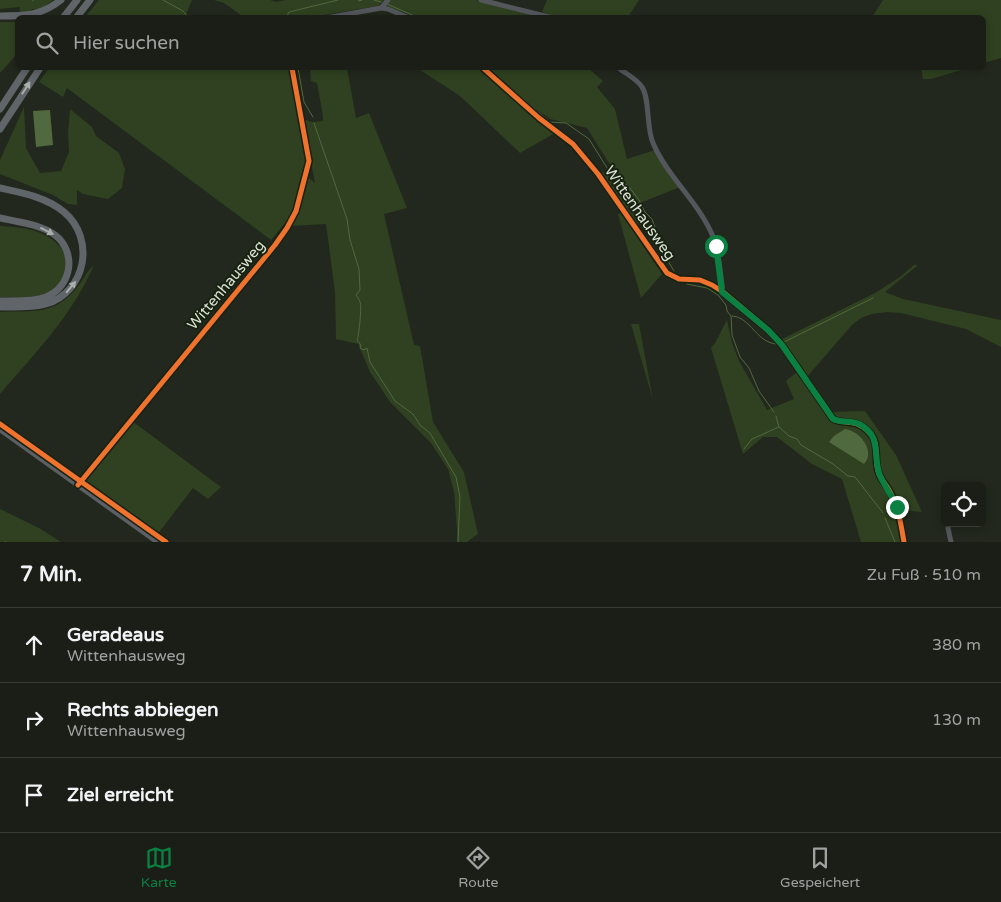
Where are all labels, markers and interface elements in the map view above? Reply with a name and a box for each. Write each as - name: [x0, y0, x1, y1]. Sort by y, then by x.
- search box: [15, 15, 986, 70]
- icon: search: [33, 29, 61, 57]
- text: Hier suchen: [73, 32, 180, 54]
- one-way arrow: [21, 82, 31, 95]
- street label: Wittenhausweg: [601, 162, 679, 264]
- one-way arrow: [39, 227, 54, 235]
- route start: [705, 235, 728, 258]
- street label: Wittenhausweg: [183, 237, 269, 333]
- one-way arrow: [66, 280, 77, 293]
- map controls: [941, 482, 986, 527]
- button: locate: [941, 482, 986, 527]
- route end: [886, 496, 909, 519]
- text: 7 Min.: [20, 562, 82, 587]
- text: Zu Fuß · 510 m: [867, 565, 981, 585]
- text: Geradeaus: [67, 624, 164, 646]
- icon: ahead: [20, 631, 48, 659]
- text: 380 m: [932, 635, 981, 655]
- text: Wittenhausweg: [67, 646, 186, 666]
- text: Rechts abbiegen: [67, 699, 219, 721]
- icon: right: [20, 706, 48, 734]
- text: 130 m: [932, 710, 981, 730]
- text: Wittenhausweg: [67, 721, 186, 741]
- icon: arrive: [20, 781, 48, 809]
- text: Ziel erreicht: [67, 784, 174, 806]
- tab: Karte: [141, 844, 177, 891]
- tab: Route: [458, 844, 498, 891]
- tab: Gespeichert: [780, 844, 860, 891]

